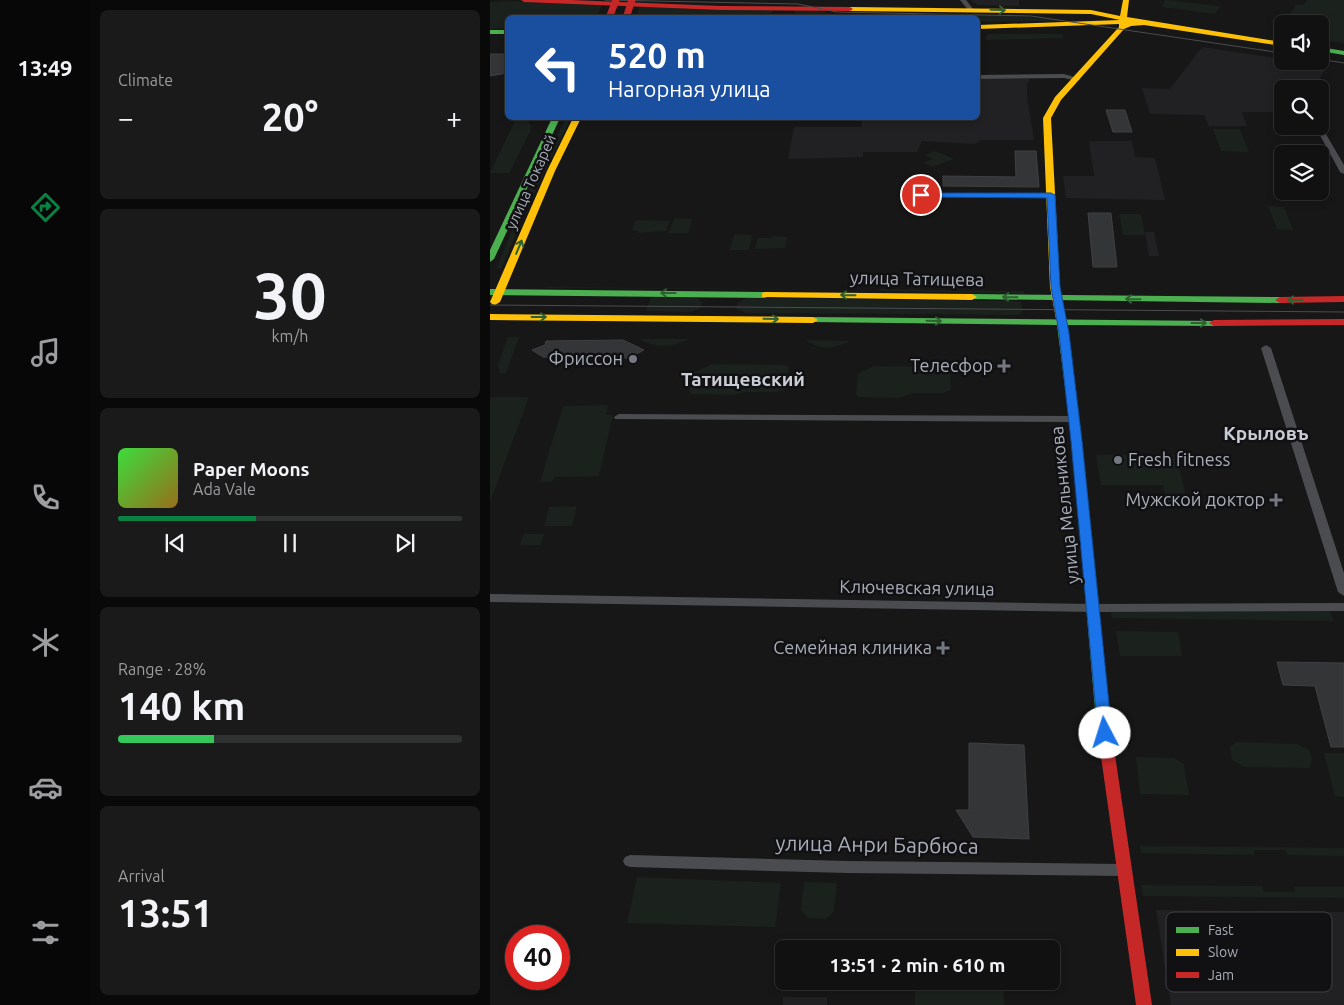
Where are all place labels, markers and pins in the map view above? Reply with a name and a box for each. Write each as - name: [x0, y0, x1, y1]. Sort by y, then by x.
- pin: [900, 174, 942, 216]
- place label: Фриссон: [549, 348, 623, 368]
- marker: Фриссон: [627, 353, 639, 365]
- place label: Телесфор: [910, 355, 993, 375]
- marker: Телесфор: [997, 359, 1011, 373]
- place label: Fresh fitness: [1128, 449, 1230, 469]
- marker: Fresh fitness: [1112, 454, 1124, 466]
- place label: Мужской доктор: [1126, 489, 1265, 509]
- marker: Мужской доктор: [1269, 493, 1283, 507]
- place label: Семейная клиника: [773, 637, 932, 657]
- marker: Семейная клиника: [936, 641, 950, 655]

